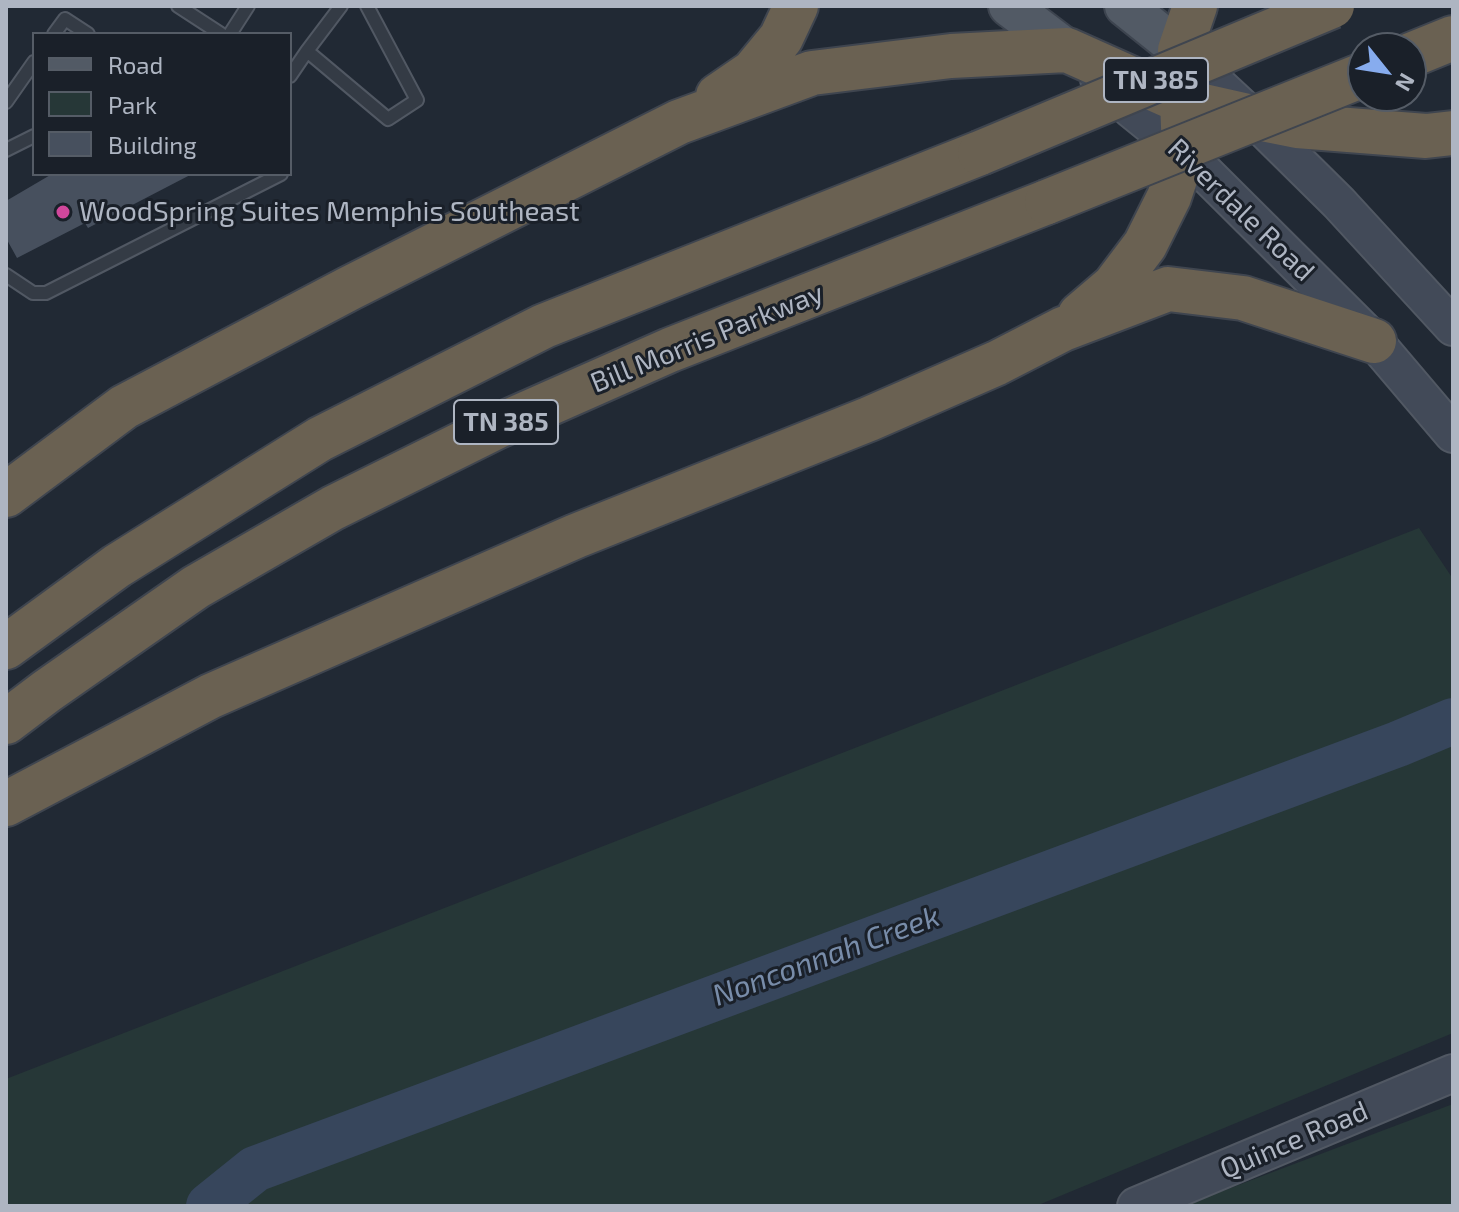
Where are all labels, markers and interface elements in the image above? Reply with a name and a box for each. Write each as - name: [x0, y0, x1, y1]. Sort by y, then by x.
- legend: [32, 32, 292, 176]
- north arrow: [1347, 32, 1427, 112]
- text: Road: [108, 50, 163, 79]
- road number: TN 385: [1104, 58, 1208, 102]
- text: N: [1391, 70, 1421, 96]
- text: Park: [108, 90, 157, 119]
- text: Building: [108, 130, 197, 159]
- street label: Riverdale Road: [1161, 132, 1321, 288]
- place label: WoodSpring Suites Memphis Southeast: [79, 195, 580, 229]
- marker: WoodSpring Suites Memphis Southeast: [54, 203, 72, 221]
- street label: Bill Morris Parkway: [586, 276, 828, 400]
- road number: TN 385: [454, 400, 558, 444]
- water label: Nonconnah Creek: [708, 898, 944, 1014]
- street label: Quince Road: [1215, 1094, 1373, 1186]

